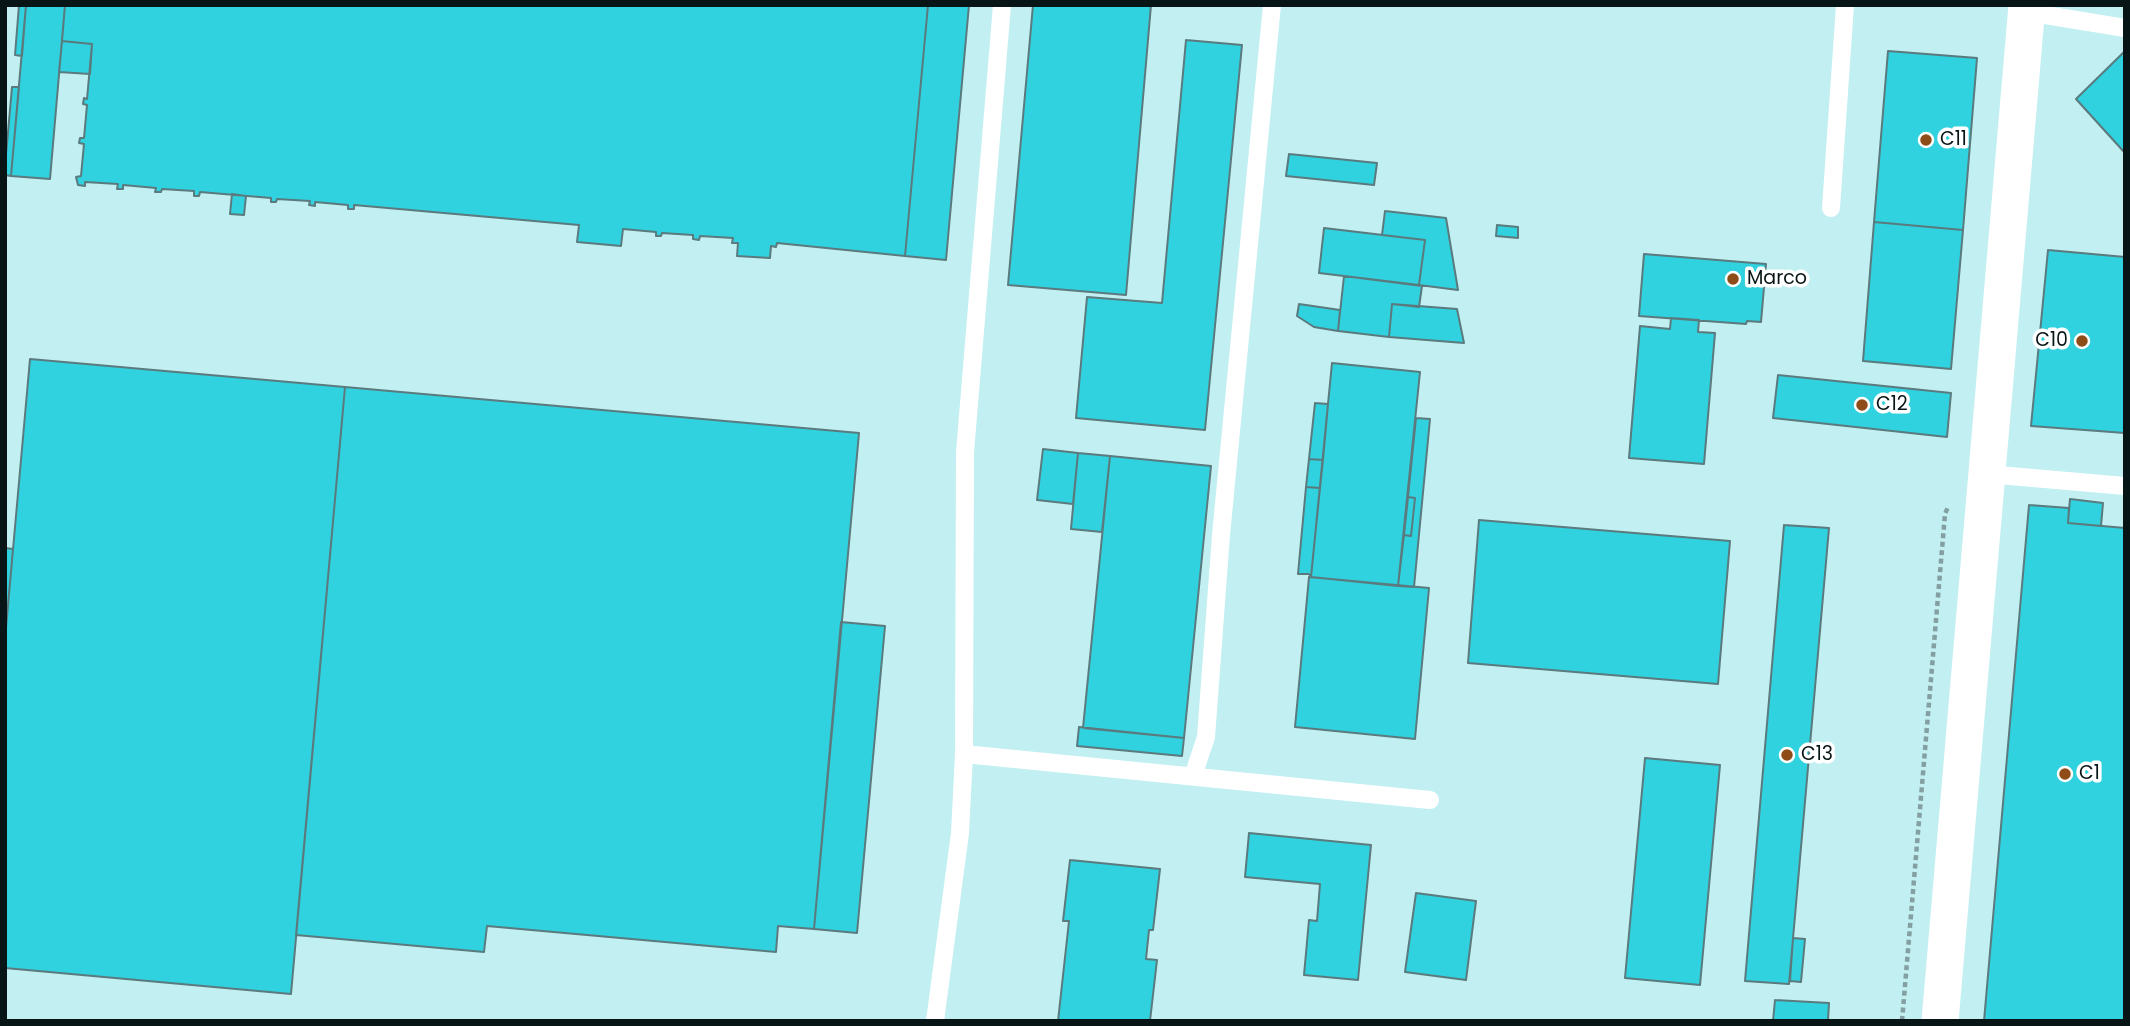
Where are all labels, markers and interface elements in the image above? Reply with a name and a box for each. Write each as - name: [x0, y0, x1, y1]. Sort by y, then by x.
- place label: C11: [1940, 129, 1967, 151]
- marker: C11: [1918, 132, 1934, 148]
- place label: Marco: [1747, 268, 1807, 290]
- marker: Marco: [1725, 271, 1741, 287]
- place label: C10: [2035, 330, 2068, 352]
- marker: C10: [2074, 333, 2090, 349]
- place label: C12: [1876, 394, 1908, 416]
- marker: C12: [1854, 397, 1870, 413]
- place label: C13: [1801, 744, 1833, 766]
- marker: C13: [1779, 747, 1795, 763]
- place label: C1: [2079, 763, 2100, 785]
- marker: C1: [2057, 766, 2073, 782]

